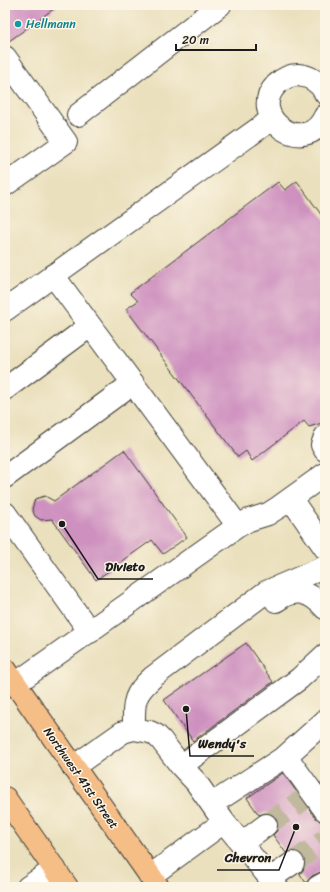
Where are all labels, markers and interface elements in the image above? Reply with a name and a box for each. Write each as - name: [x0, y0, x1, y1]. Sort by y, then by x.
- place label: Hellmann: [26, 13, 76, 35]
- marker: Hellmann: [13, 19, 23, 29]
- scale bar: [176, 26, 256, 52]
- text: 20 m: [182, 29, 209, 51]
- callout: Divieto: [98, 554, 153, 579]
- text: Divieto: [105, 555, 145, 578]
- street label: Northwest 41st Street: [38, 722, 124, 834]
- callout: Wendy's: [190, 731, 254, 756]
- text: Wendy's: [198, 732, 247, 755]
- callout: Chevron: [217, 845, 279, 870]
- text: Chevron: [224, 846, 272, 869]

